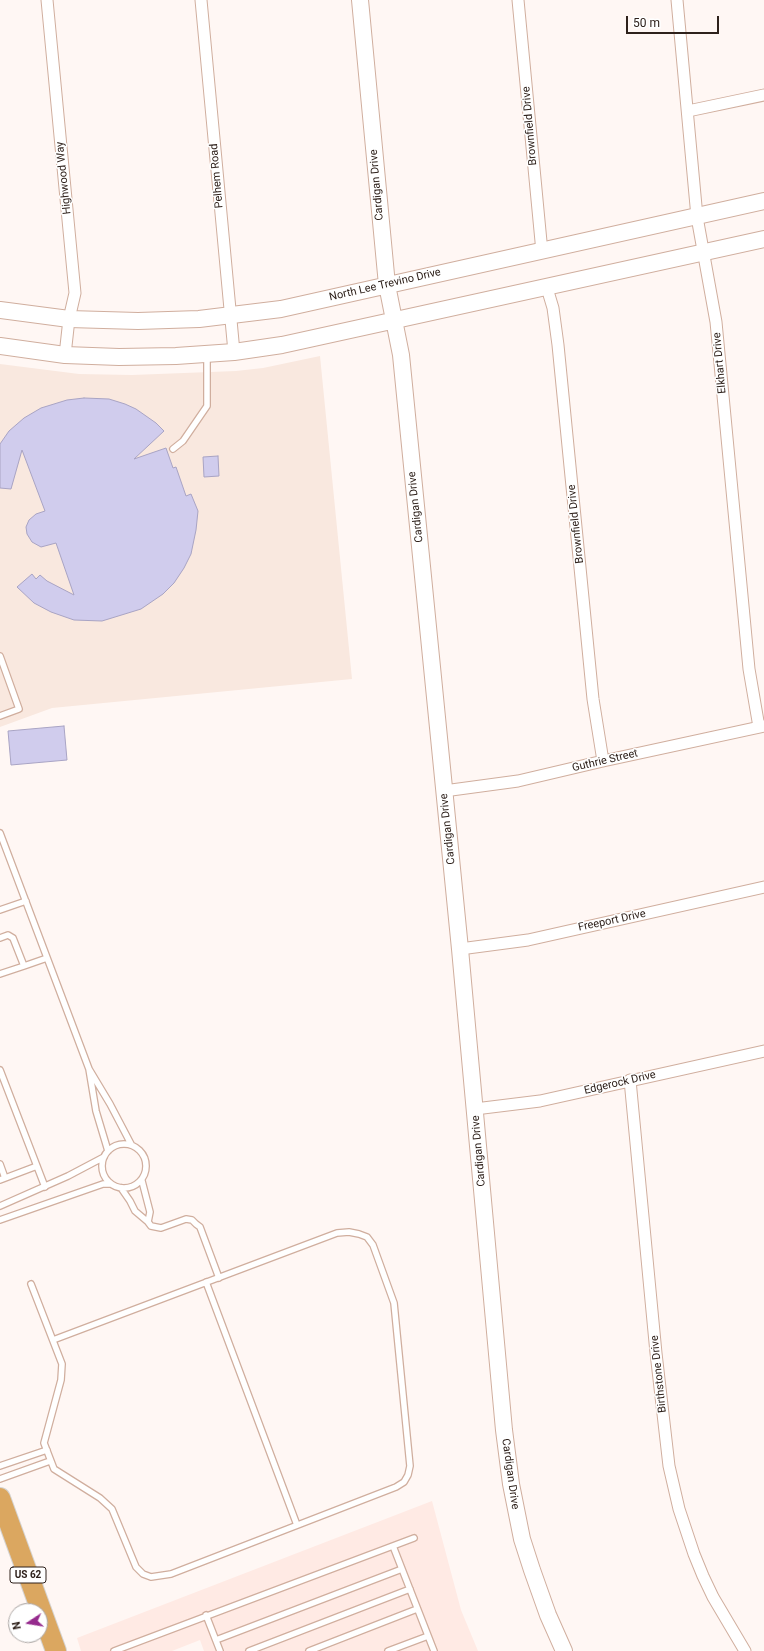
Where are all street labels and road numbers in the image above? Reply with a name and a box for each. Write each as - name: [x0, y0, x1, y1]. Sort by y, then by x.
- street label: Brownfield Drive: [520, 86, 540, 166]
- street label: Highwood Way: [54, 141, 74, 215]
- street label: Pelhem Road: [208, 143, 226, 209]
- street label: Cardigan Drive: [367, 149, 387, 221]
- street label: North Lee Trevino Drive: [328, 266, 442, 304]
- street label: Elkhart Drive: [711, 332, 729, 394]
- street label: Cardigan Drive: [406, 471, 426, 543]
- street label: Brownfield Drive: [565, 484, 587, 564]
- street label: Guthrie Street: [571, 747, 639, 775]
- street label: Cardigan Drive: [438, 793, 458, 865]
- street label: Freeport Drive: [577, 907, 647, 935]
- street label: Edgerock Drive: [583, 1068, 657, 1098]
- street label: Cardigan Drive: [469, 1115, 489, 1187]
- street label: Birthstone Drive: [648, 1335, 670, 1413]
- street label: Cardigan Drive: [499, 1438, 521, 1510]
- road number: US 62: [10, 1567, 46, 1583]

